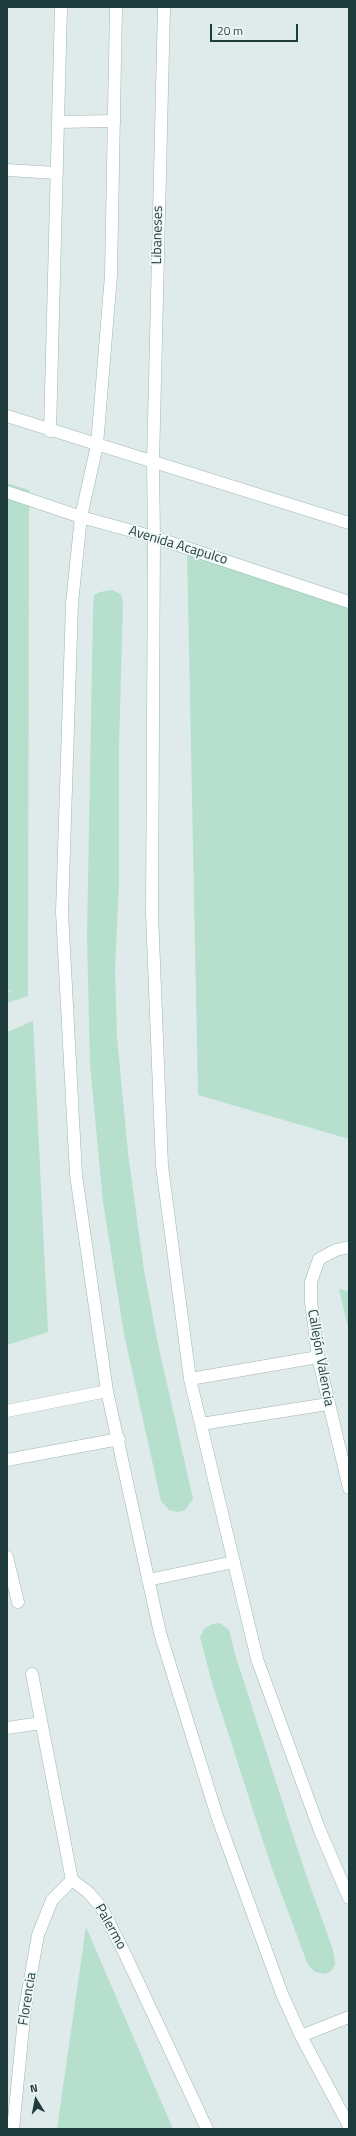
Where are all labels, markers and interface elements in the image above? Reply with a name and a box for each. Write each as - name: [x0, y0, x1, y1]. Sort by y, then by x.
- scale bar: [212, 16, 300, 42]
- text: 20 m: [217, 21, 243, 40]
- street label: Libaneses: [149, 205, 167, 265]
- street label: Avenida Acapulco: [126, 523, 230, 569]
- street label: Callejón Valencia: [303, 1308, 337, 1408]
- street label: Palermo: [91, 1901, 129, 1953]
- street label: Florencia: [16, 1971, 40, 2027]
- north arrow: [16, 2080, 56, 2120]
- text: N: [29, 2080, 39, 2097]

